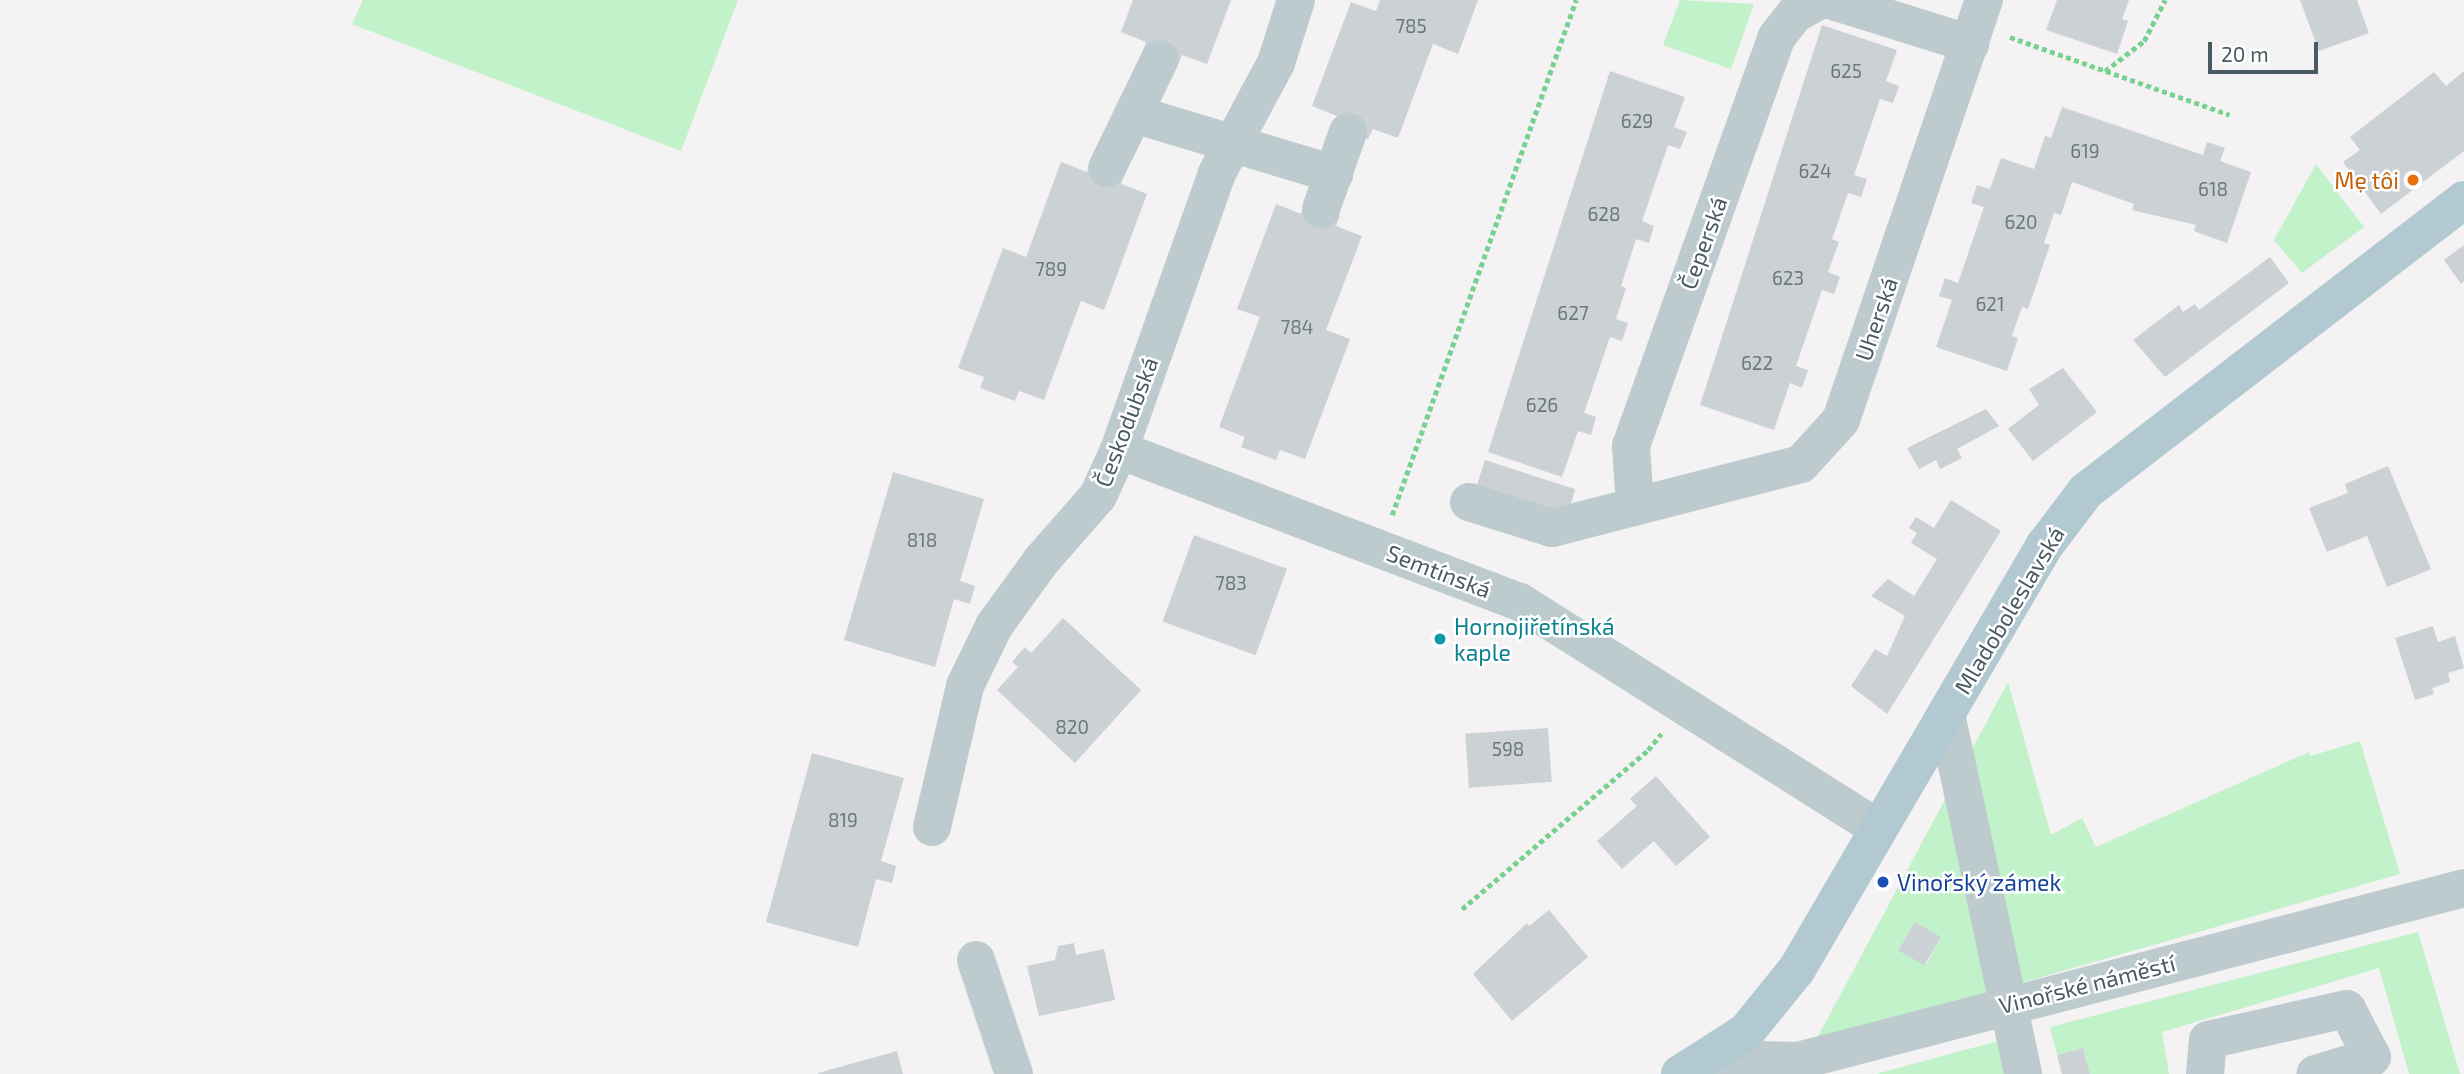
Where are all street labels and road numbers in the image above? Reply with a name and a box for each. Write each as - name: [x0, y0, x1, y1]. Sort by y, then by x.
- street label: Čeperská: [1674, 193, 1732, 293]
- street label: Uherská: [1849, 274, 1903, 364]
- street label: Českodubská: [1089, 353, 1163, 491]
- street label: Mladoboleslavská: [1948, 521, 2070, 699]
- street label: Semtínská: [1383, 539, 1495, 603]
- street label: Vinořské náměstí: [1996, 949, 2178, 1019]

